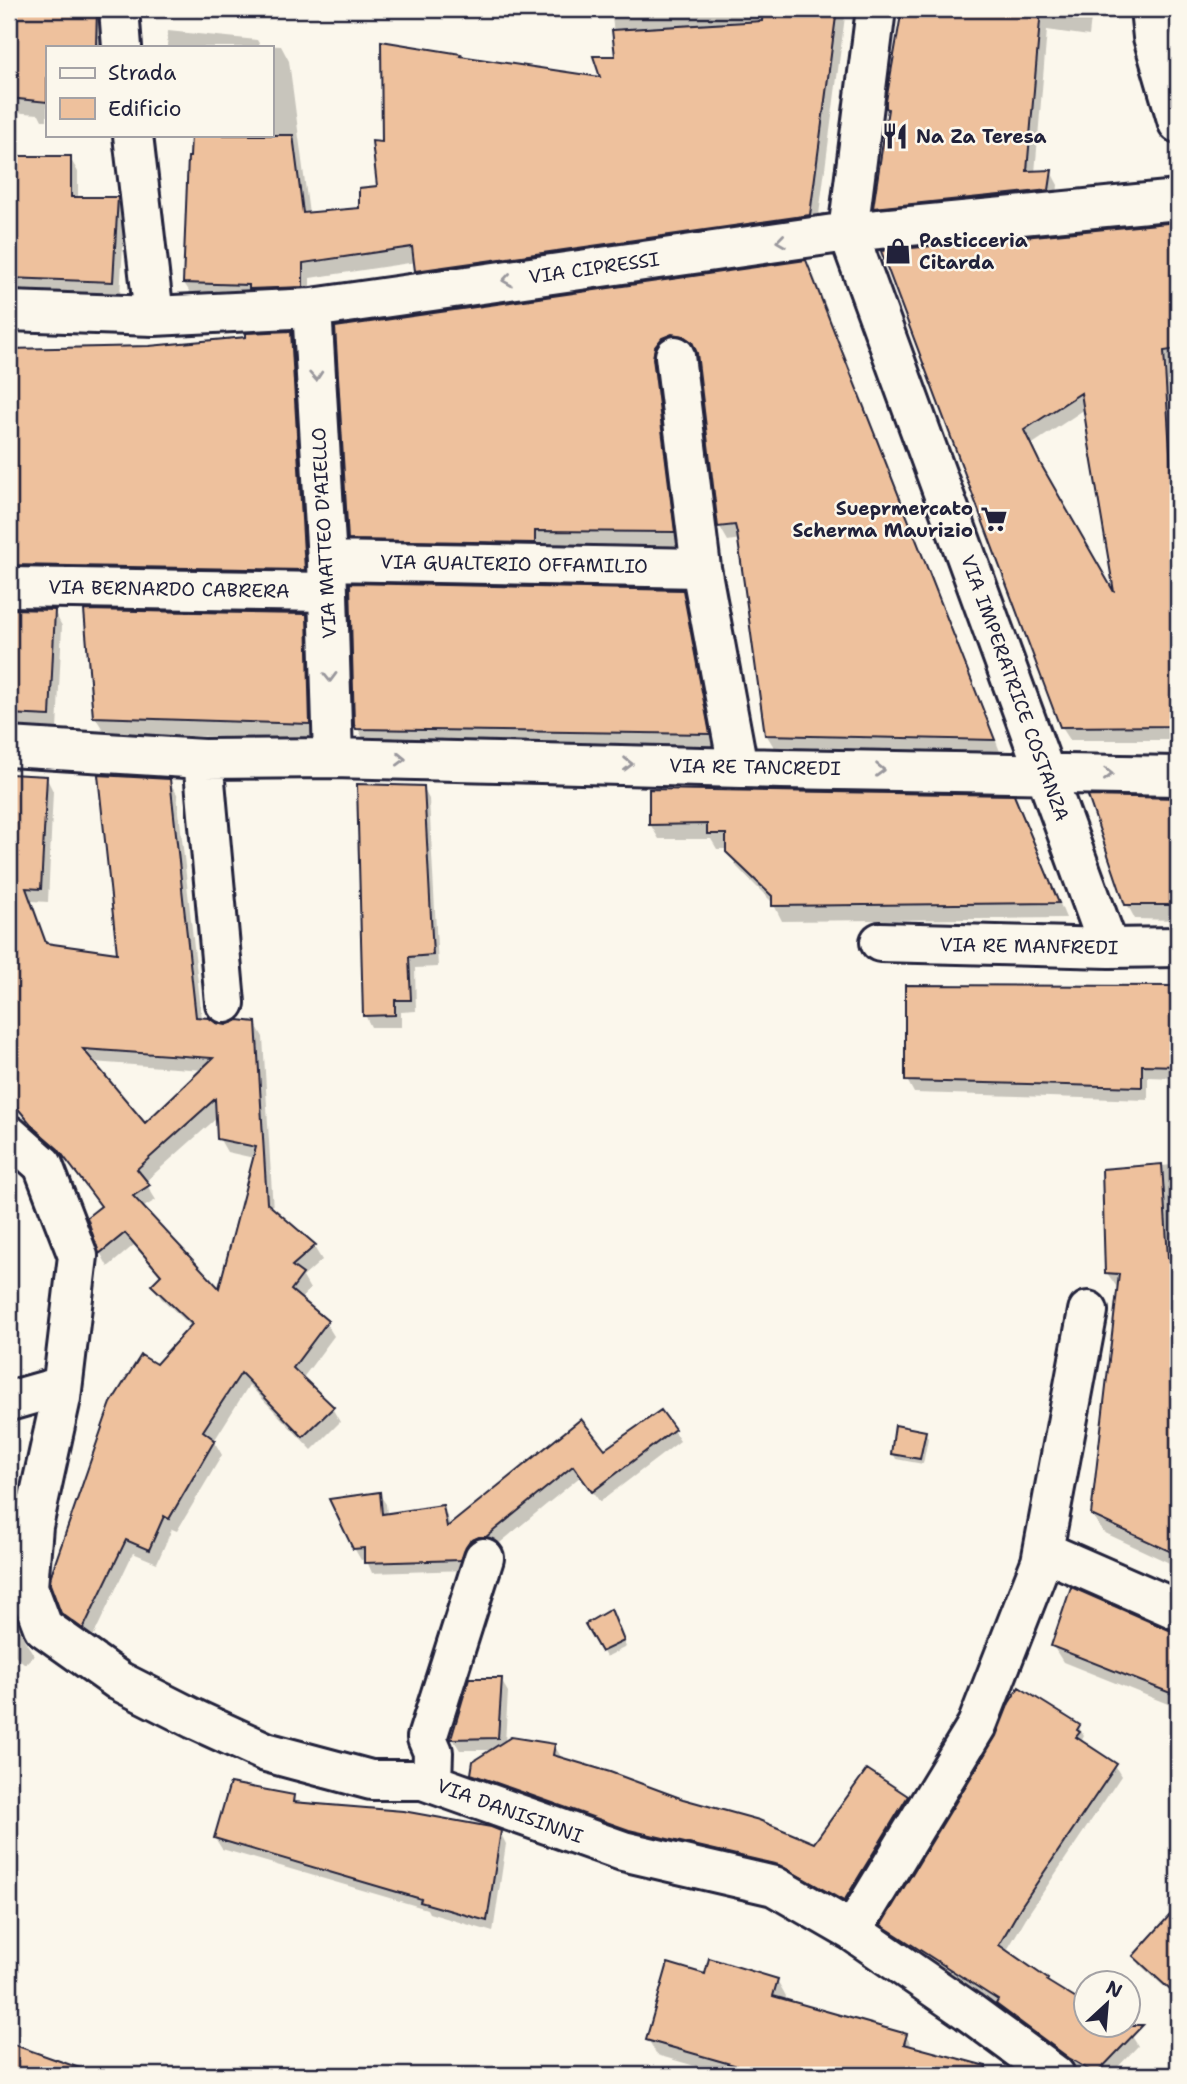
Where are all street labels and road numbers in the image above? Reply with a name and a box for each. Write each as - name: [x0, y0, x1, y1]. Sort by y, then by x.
- street label: VIA CIPRESSI: [527, 246, 661, 290]
- street label: VIA MATTEO D'AIELLO: [306, 427, 342, 639]
- street label: VIA GUALTERIO OFFAMILIO: [380, 549, 648, 579]
- street label: VIA IMPERATRICE COSTANZA: [955, 551, 1075, 825]
- street label: VIA BERNARDO CABRERA: [48, 574, 290, 604]
- street label: VIA RE TANCREDI: [669, 753, 841, 781]
- street label: VIA RE MANFREDI: [939, 932, 1119, 960]
- street label: VIA DANISINNI: [433, 1773, 587, 1849]

